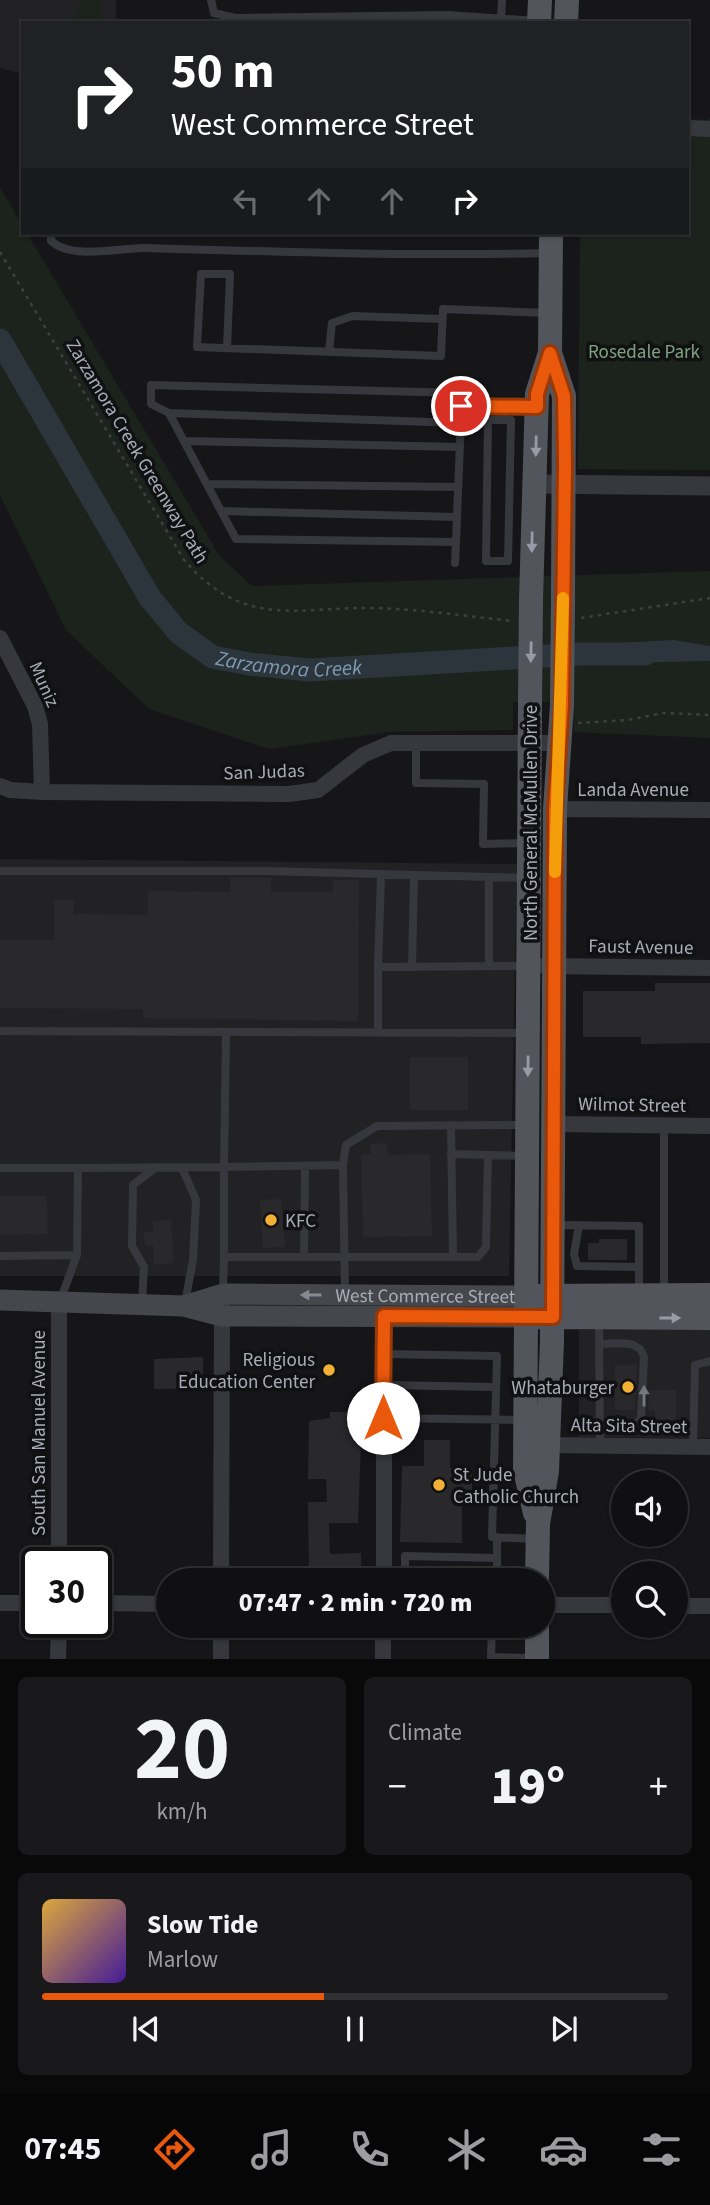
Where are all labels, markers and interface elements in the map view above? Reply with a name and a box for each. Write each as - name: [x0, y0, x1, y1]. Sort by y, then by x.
- text: 50 m: [171, 37, 275, 107]
- icon: right: [56, 49, 147, 140]
- text: West Commerce Street: [171, 102, 474, 148]
- icon: left: [227, 182, 265, 220]
- icon: ahead: [300, 182, 338, 220]
- icon: ahead: [373, 182, 411, 220]
- icon: right: [446, 182, 484, 220]
- street label: Zarzamora Creek Greenway Path: [59, 335, 215, 569]
- park label: Rosedale Park: [588, 339, 701, 366]
- pin: [431, 376, 491, 436]
- icon: arrive: [442, 387, 480, 425]
- one-way arrow: [530, 435, 542, 457]
- one-way arrow: [526, 531, 538, 553]
- one-way arrow: [525, 641, 536, 663]
- water label: Zarzamora Creek: [212, 643, 364, 685]
- street label: Muniz: [22, 658, 66, 712]
- street label: North General McMullen Drive: [518, 705, 545, 941]
- street label: San Judas: [223, 758, 305, 787]
- street label: Landa Avenue: [577, 777, 689, 804]
- street label: Faust Avenue: [588, 933, 694, 962]
- one-way arrow: [522, 1056, 534, 1078]
- street label: Wilmot Street: [578, 1091, 687, 1120]
- place label: KFC: [285, 1208, 316, 1235]
- marker: KFC: [263, 1212, 279, 1228]
- street label: West Commerce Street: [335, 1283, 516, 1311]
- one-way arrow: [300, 1289, 322, 1301]
- one-way arrow: [659, 1312, 681, 1324]
- street label: South San Manuel Avenue: [26, 1330, 53, 1536]
- place label: Religious Education Center: [178, 1347, 315, 1396]
- marker: Religious Education Center: [321, 1362, 337, 1378]
- place label: Whataburger: [511, 1375, 614, 1402]
- marker: Whataburger: [620, 1379, 636, 1395]
- position arrow: [346, 1381, 420, 1455]
- one-way arrow: [638, 1385, 650, 1407]
- street label: Alta Sita Street: [571, 1412, 688, 1441]
- place label: St Jude Catholic Church: [453, 1462, 579, 1511]
- map controls: [611, 1470, 688, 1638]
- button: sound: [611, 1470, 688, 1547]
- marker: St Jude Catholic Church: [431, 1477, 447, 1493]
- speed limit sign: 30: [21, 1547, 112, 1638]
- button: search: [611, 1561, 688, 1638]
- text: 07:47 · 2 min · 720 m: [239, 1584, 472, 1621]
- text: 20: [134, 1685, 230, 1814]
- text: Climate: [388, 1716, 462, 1749]
- text: 19°: [491, 1750, 565, 1824]
- text: −: [388, 1760, 407, 1814]
- text: +: [649, 1760, 668, 1814]
- text: km/h: [156, 1795, 208, 1828]
- text: Slow Tide: [147, 1906, 258, 1943]
- text: Marlow: [147, 1943, 218, 1976]
- icon: previous: [127, 2010, 165, 2048]
- icon: pause: [336, 2010, 374, 2048]
- icon: next: [545, 2010, 583, 2048]
- icon: directions: [150, 2125, 199, 2174]
- icon: music: [247, 2125, 296, 2174]
- icon: phone: [345, 2125, 394, 2174]
- icon: climate: [442, 2125, 491, 2174]
- icon: car: [539, 2125, 588, 2174]
- icon: filters: [637, 2125, 686, 2174]
- text: 07:45: [24, 2126, 101, 2172]

